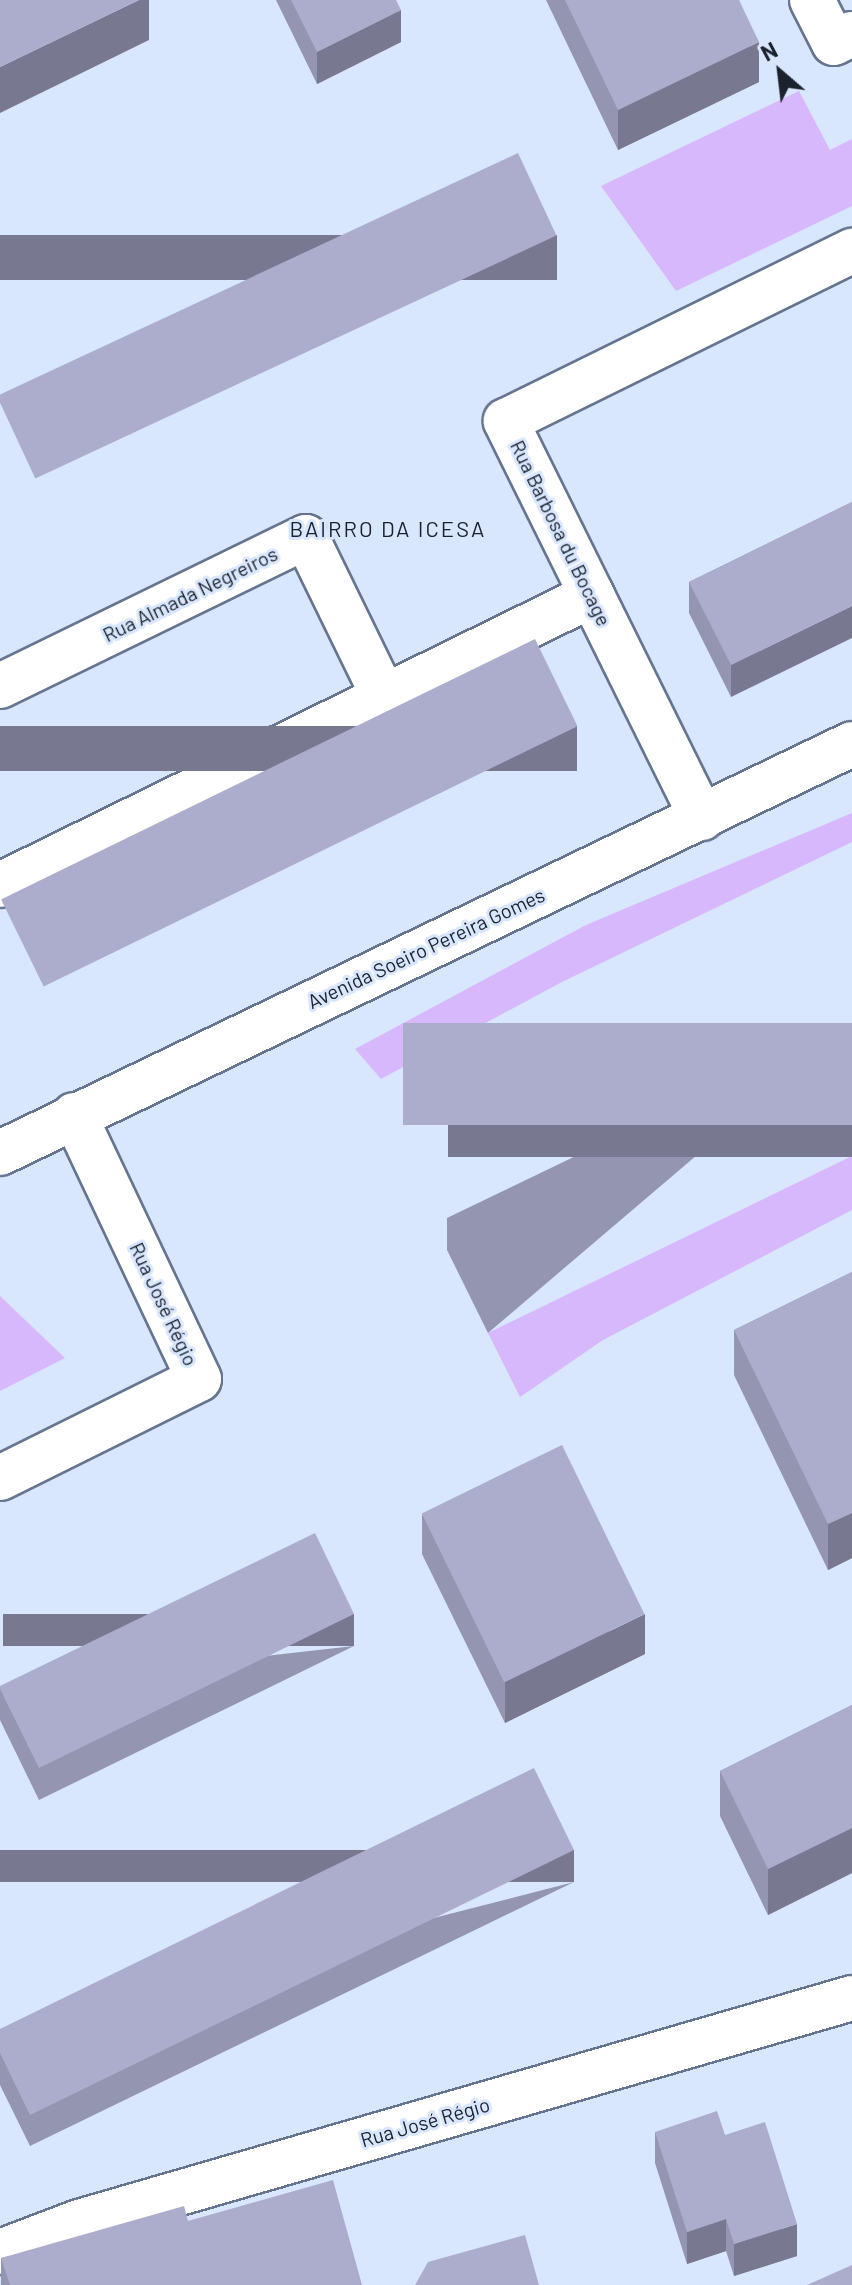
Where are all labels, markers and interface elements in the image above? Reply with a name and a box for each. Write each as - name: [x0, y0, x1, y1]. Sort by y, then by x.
- north arrow: [740, 32, 820, 112]
- text: N: [756, 36, 781, 66]
- street label: Rua Barbosa du Bocage: [506, 436, 616, 630]
- district label: BAIRRO DA ICESA: [290, 516, 486, 542]
- street label: Rua Almada Negreiros: [99, 541, 281, 647]
- street label: Avenida Soeiro Pereira Gomes: [304, 882, 548, 1014]
- street label: Rua José Régio: [125, 1238, 203, 1370]
- street label: Rua José Régio: [358, 2092, 492, 2152]

